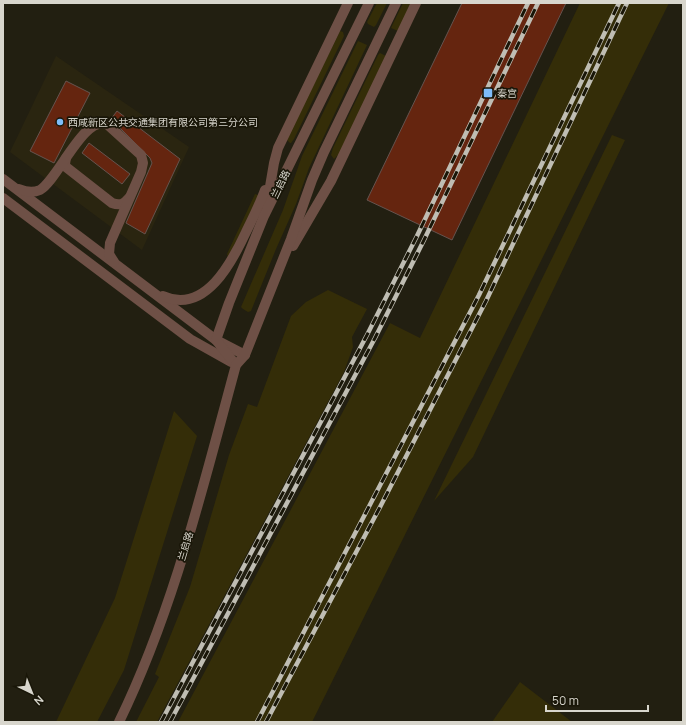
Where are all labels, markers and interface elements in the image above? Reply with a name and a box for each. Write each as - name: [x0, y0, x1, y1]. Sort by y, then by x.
- place label: 秦宫: [497, 86, 517, 100]
- marker: 秦宫: [482, 87, 494, 99]
- place label: 西咸新区公共交通集团有限公司第三分公司: [68, 115, 258, 129]
- marker: 西咸新区公共交通集团有限公司第三分公司: [55, 117, 65, 127]
- street label: 兰启路: [267, 167, 293, 201]
- street label: 兰启路: [174, 530, 196, 562]
- north arrow: [12, 673, 52, 713]
- scale bar: [546, 687, 648, 713]
- text: N: [31, 692, 47, 709]
- text: 50 m: [552, 692, 579, 709]

